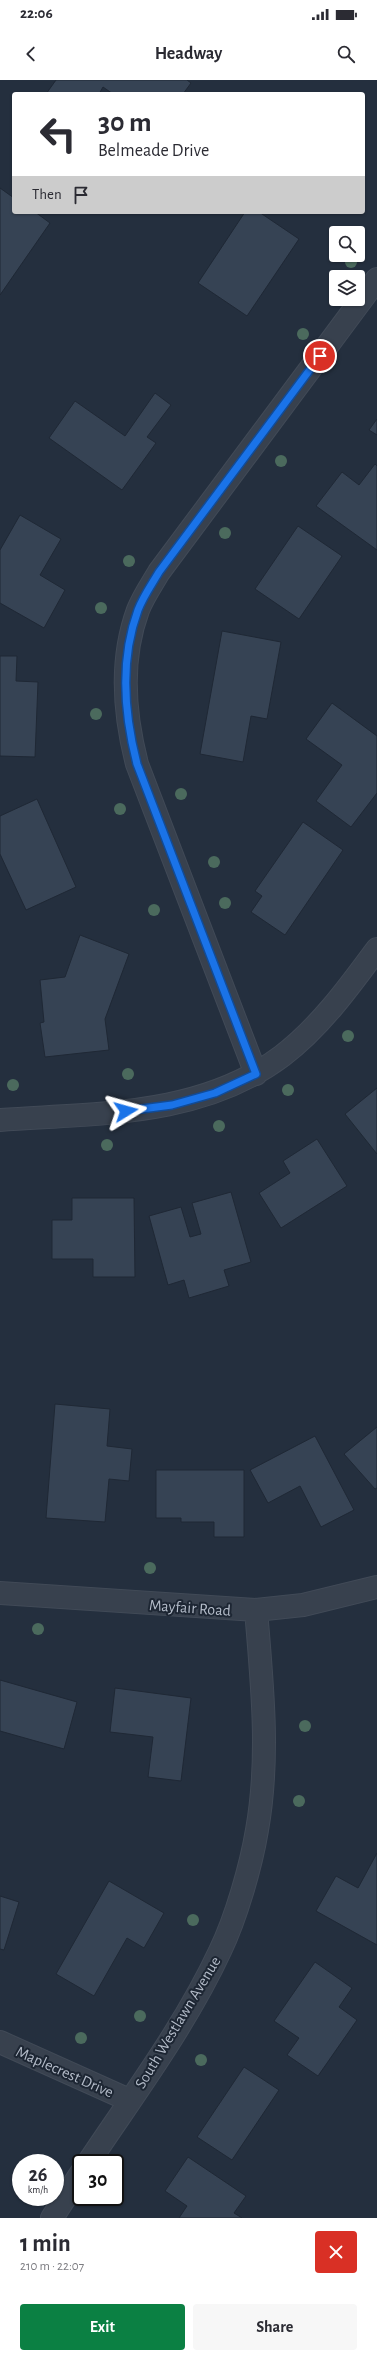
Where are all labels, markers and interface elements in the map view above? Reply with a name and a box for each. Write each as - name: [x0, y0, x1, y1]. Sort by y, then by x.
- text: 22:06: [20, 6, 53, 21]
- icon: back: [20, 43, 42, 65]
- icon: search: [335, 43, 357, 65]
- text: Headway: [155, 45, 222, 63]
- icon: left: [32, 108, 84, 160]
- text: 30 m: [98, 109, 151, 137]
- text: Belmeade Drive: [98, 142, 209, 160]
- icon: arrive: [70, 184, 92, 206]
- text: Then: [32, 187, 62, 202]
- map controls: [329, 226, 365, 306]
- button: search: [329, 226, 365, 262]
- button: layers: [329, 270, 365, 306]
- pin: [303, 339, 337, 373]
- icon: arrive: [309, 345, 331, 367]
- position arrow: [105, 1090, 147, 1132]
- street label: Mayfair Road: [148, 1597, 231, 1620]
- street label: South Westlawn Avenue: [132, 1954, 224, 2091]
- street label: Maplecrest Drive: [13, 2043, 116, 2101]
- speed limit sign: 30: [72, 2154, 124, 2206]
- text: 26: [28, 2165, 48, 2185]
- text: km/h: [28, 2185, 48, 2195]
- button: close: [315, 2231, 357, 2273]
- text: 1 min: [20, 2232, 71, 2256]
- text: 210 m · 22:07: [20, 2260, 84, 2273]
- button: Exit: [20, 2304, 185, 2350]
- button: Share: [193, 2304, 357, 2350]

